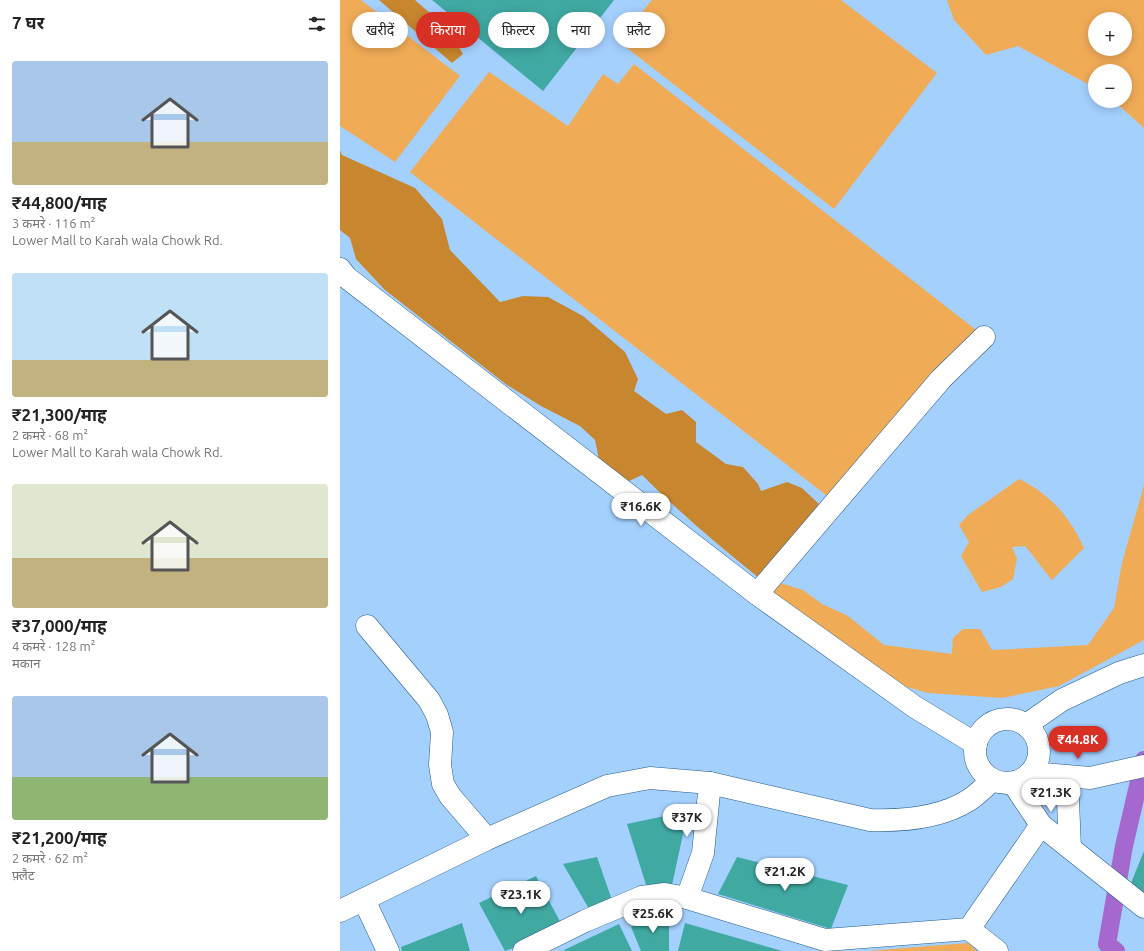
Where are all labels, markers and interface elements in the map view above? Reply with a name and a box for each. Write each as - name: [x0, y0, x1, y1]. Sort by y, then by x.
- chip: खरीदें: [352, 12, 408, 48]
- chip: किराया: [416, 12, 480, 48]
- chip: फ़िल्टर: [488, 12, 549, 48]
- chip: नया: [557, 12, 605, 48]
- chip: फ़्लैट: [613, 12, 665, 48]
- map controls: [1088, 12, 1132, 108]
- button: +: [1088, 12, 1132, 56]
- text: 7 घर: [12, 13, 44, 32]
- icon: filters: [306, 13, 328, 35]
- button: −: [1088, 64, 1132, 108]
- icon: home: [134, 87, 206, 159]
- text: ₹44,800/माह: [12, 193, 107, 212]
- text: 3 कमरे · 116 m²: [12, 216, 95, 230]
- text: Lower Mall to Karah wala Chowk Rd.: [12, 233, 223, 247]
- icon: home: [134, 299, 206, 371]
- text: ₹21,300/माह: [12, 405, 107, 424]
- text: 2 कमरे · 68 m²: [12, 428, 88, 442]
- text: Lower Mall to Karah wala Chowk Rd.: [12, 445, 223, 459]
- pin: ₹16.6K: [608, 493, 674, 527]
- text: ₹16.6K: [620, 499, 662, 513]
- icon: home: [134, 510, 206, 582]
- text: ₹37,000/माह: [12, 616, 107, 635]
- text: 4 कमरे · 128 m²: [12, 639, 95, 653]
- text: मकान: [12, 656, 40, 670]
- icon: home: [134, 722, 206, 794]
- pin: ₹44.8K: [1045, 726, 1111, 760]
- text: ₹44.8K: [1057, 732, 1099, 746]
- pin: ₹21.3K: [1018, 779, 1084, 813]
- text: ₹21.3K: [1030, 785, 1072, 799]
- pin: ₹37K: [663, 804, 711, 838]
- text: ₹37K: [672, 810, 702, 824]
- text: ₹21,200/माह: [12, 828, 107, 847]
- text: 2 कमरे · 62 m²: [12, 851, 88, 865]
- pin: ₹21.2K: [752, 858, 818, 892]
- text: ₹21.2K: [764, 864, 806, 878]
- text: फ़्लैट: [12, 868, 35, 882]
- pin: ₹23.1K: [488, 881, 554, 915]
- text: ₹23.1K: [500, 887, 542, 901]
- pin: ₹25.6K: [620, 900, 686, 934]
- text: ₹25.6K: [632, 906, 674, 920]

